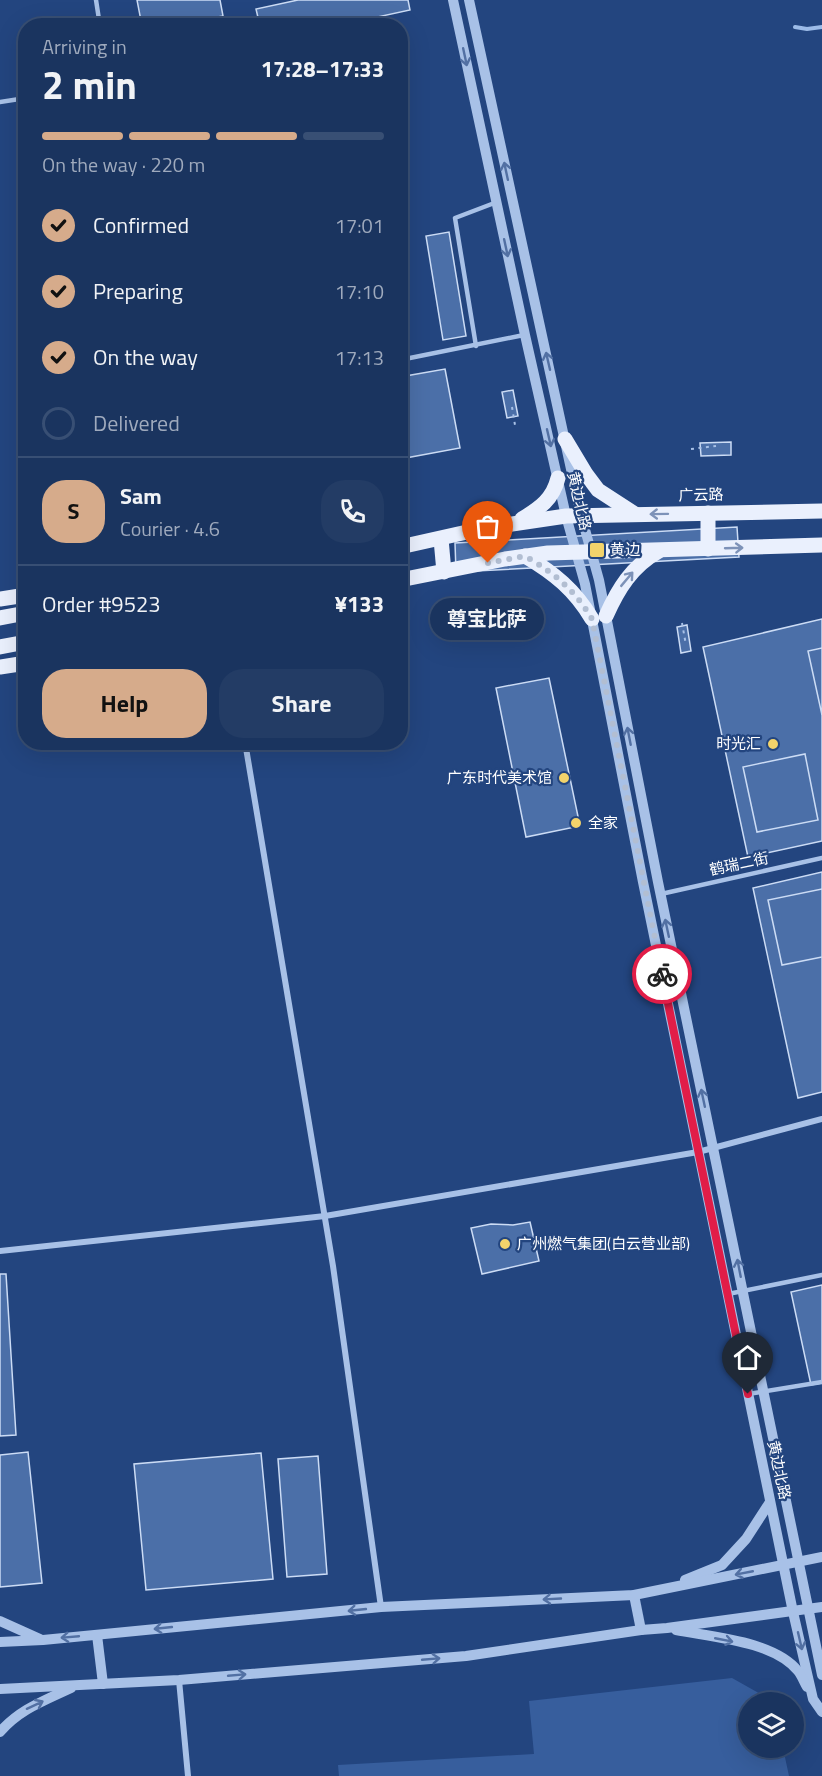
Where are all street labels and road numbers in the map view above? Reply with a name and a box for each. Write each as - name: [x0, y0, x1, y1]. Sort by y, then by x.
- street label: 黄边北路: [562, 469, 597, 533]
- street label: 广云路: [678, 483, 724, 506]
- street label: 鹤瑞二街: [707, 846, 771, 881]
- street label: 黄边北路: [762, 1438, 797, 1502]

